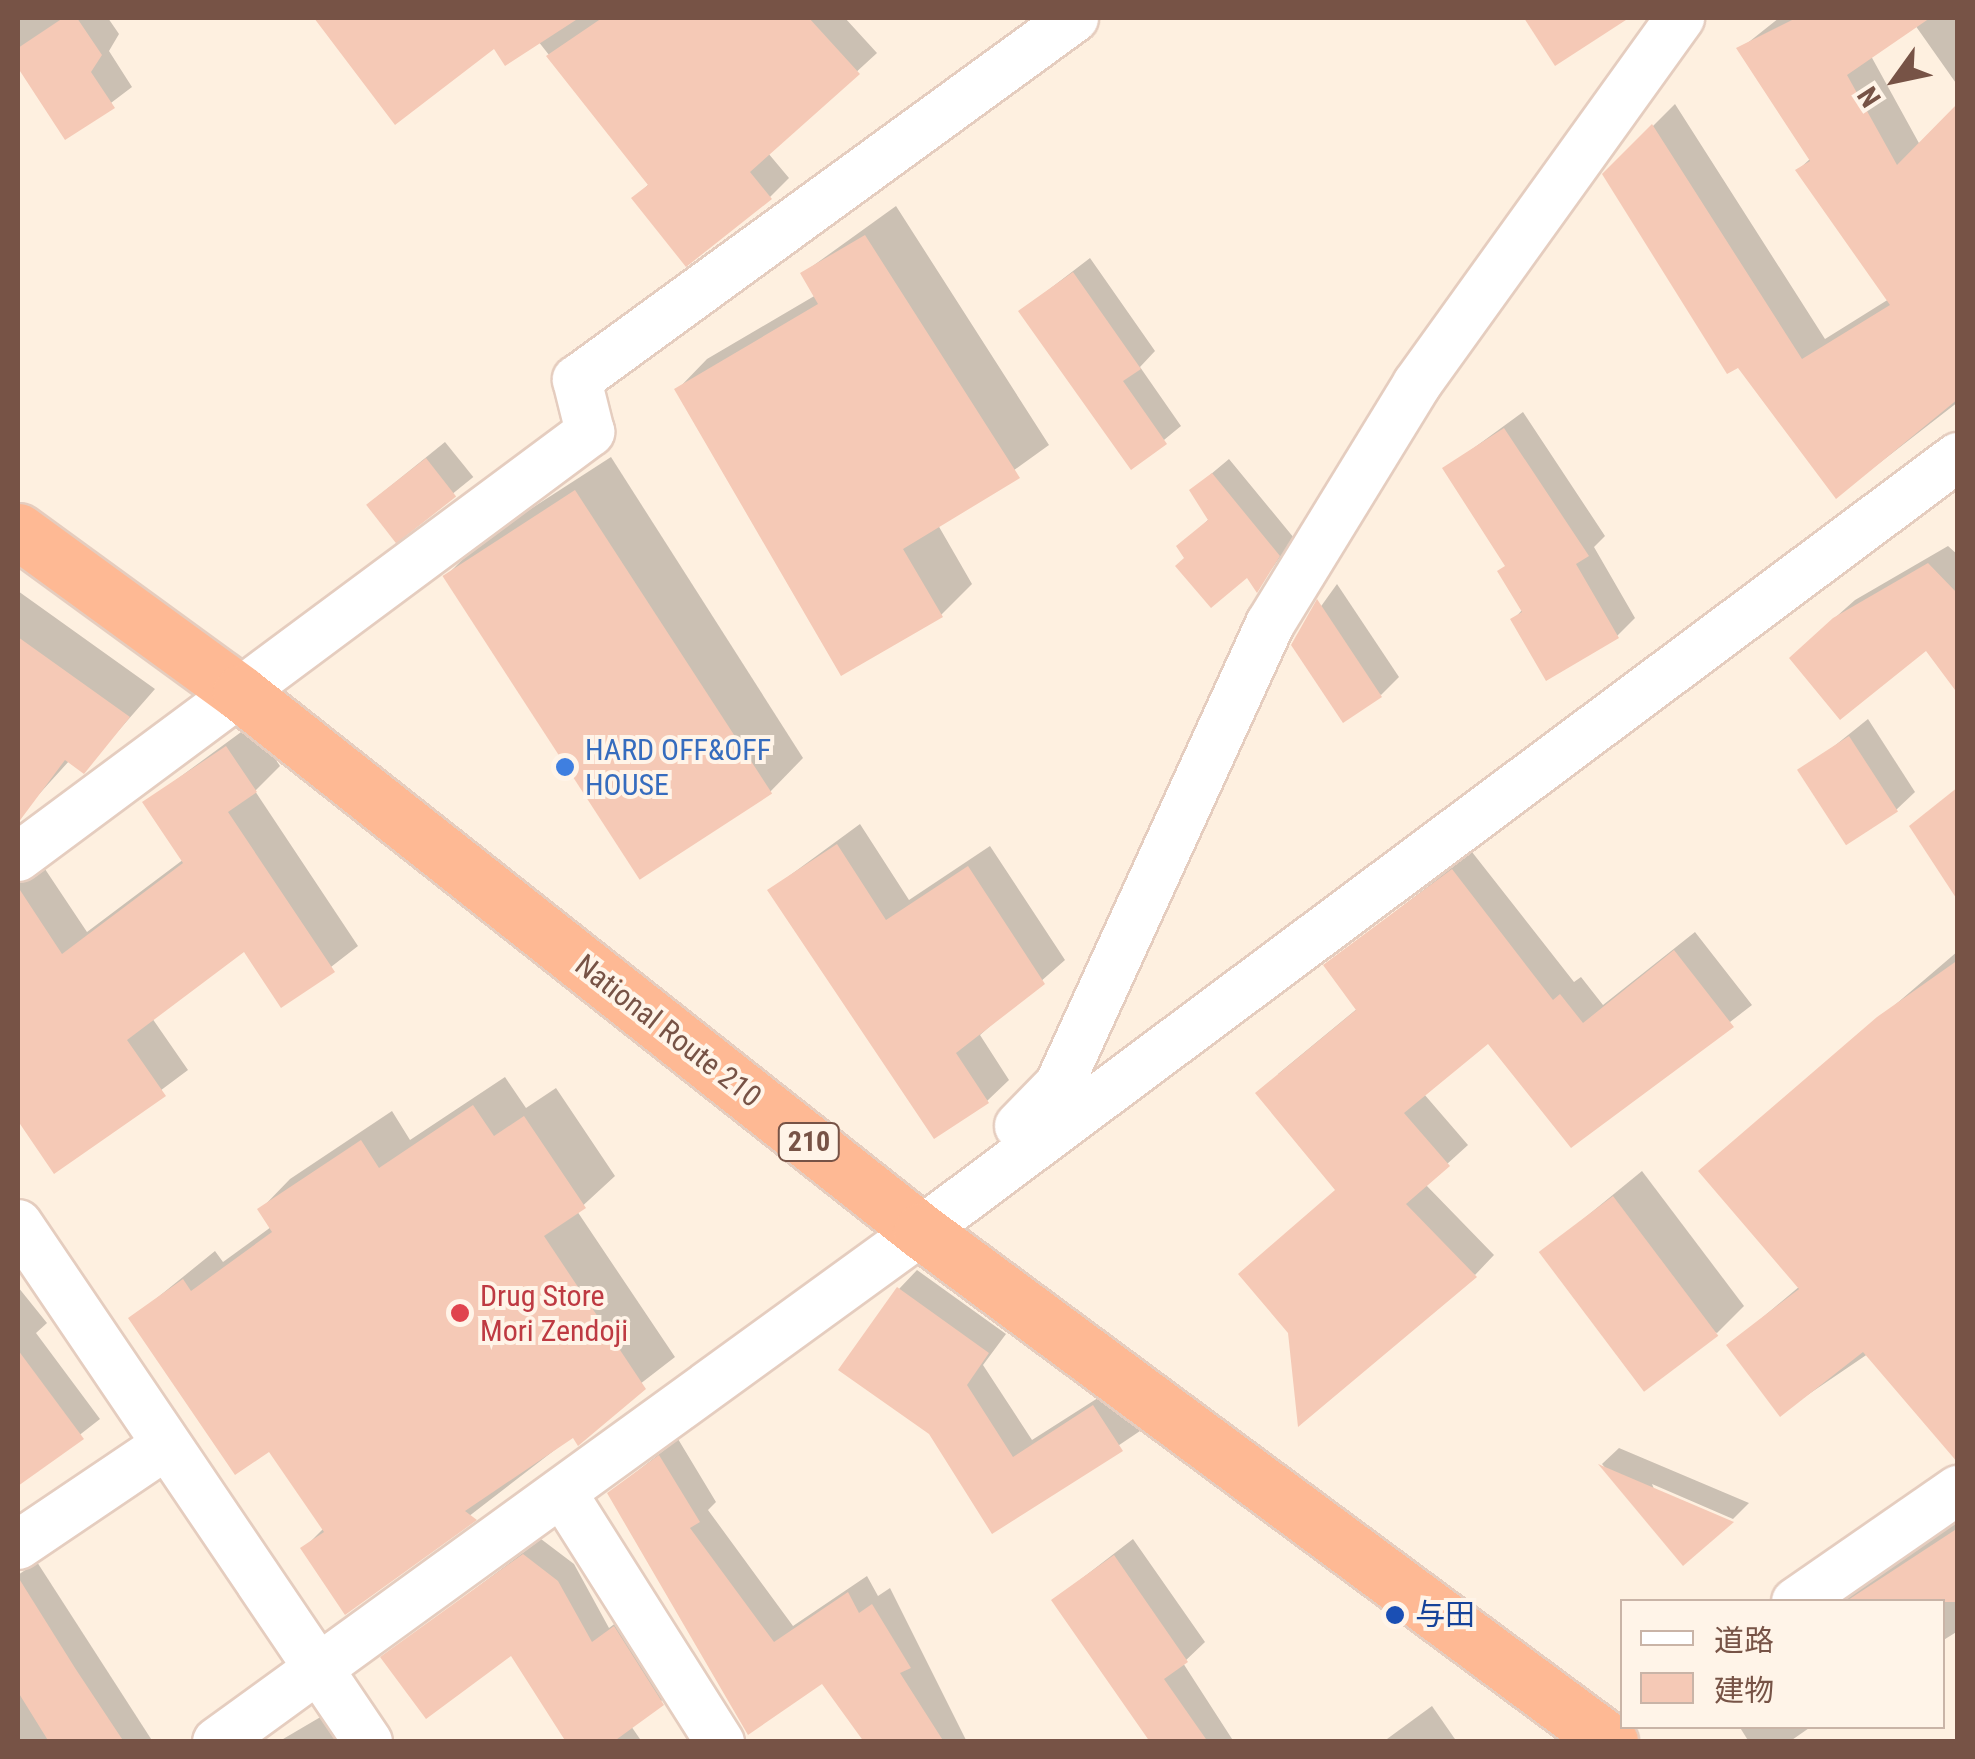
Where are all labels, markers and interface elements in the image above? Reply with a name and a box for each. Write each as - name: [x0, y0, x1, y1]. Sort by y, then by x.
- north arrow: [1845, 30, 1945, 130]
- text: N: [1851, 80, 1888, 113]
- place label: HARD OFF&OFF HOUSE: [585, 732, 771, 802]
- marker: HARD OFF&OFF HOUSE: [554, 756, 576, 778]
- street label: National Route 210: [568, 947, 768, 1115]
- road number: 210: [776, 1119, 842, 1165]
- place label: Drug Store Mori Zendoji: [480, 1278, 628, 1348]
- marker: Drug Store Mori Zendoji: [449, 1302, 471, 1324]
- place label: 与田: [1415, 1597, 1475, 1633]
- legend: [1620, 1599, 1945, 1729]
- marker: 与田: [1384, 1604, 1406, 1626]
- text: 道路: [1714, 1623, 1774, 1658]
- text: 建物: [1714, 1673, 1774, 1708]

